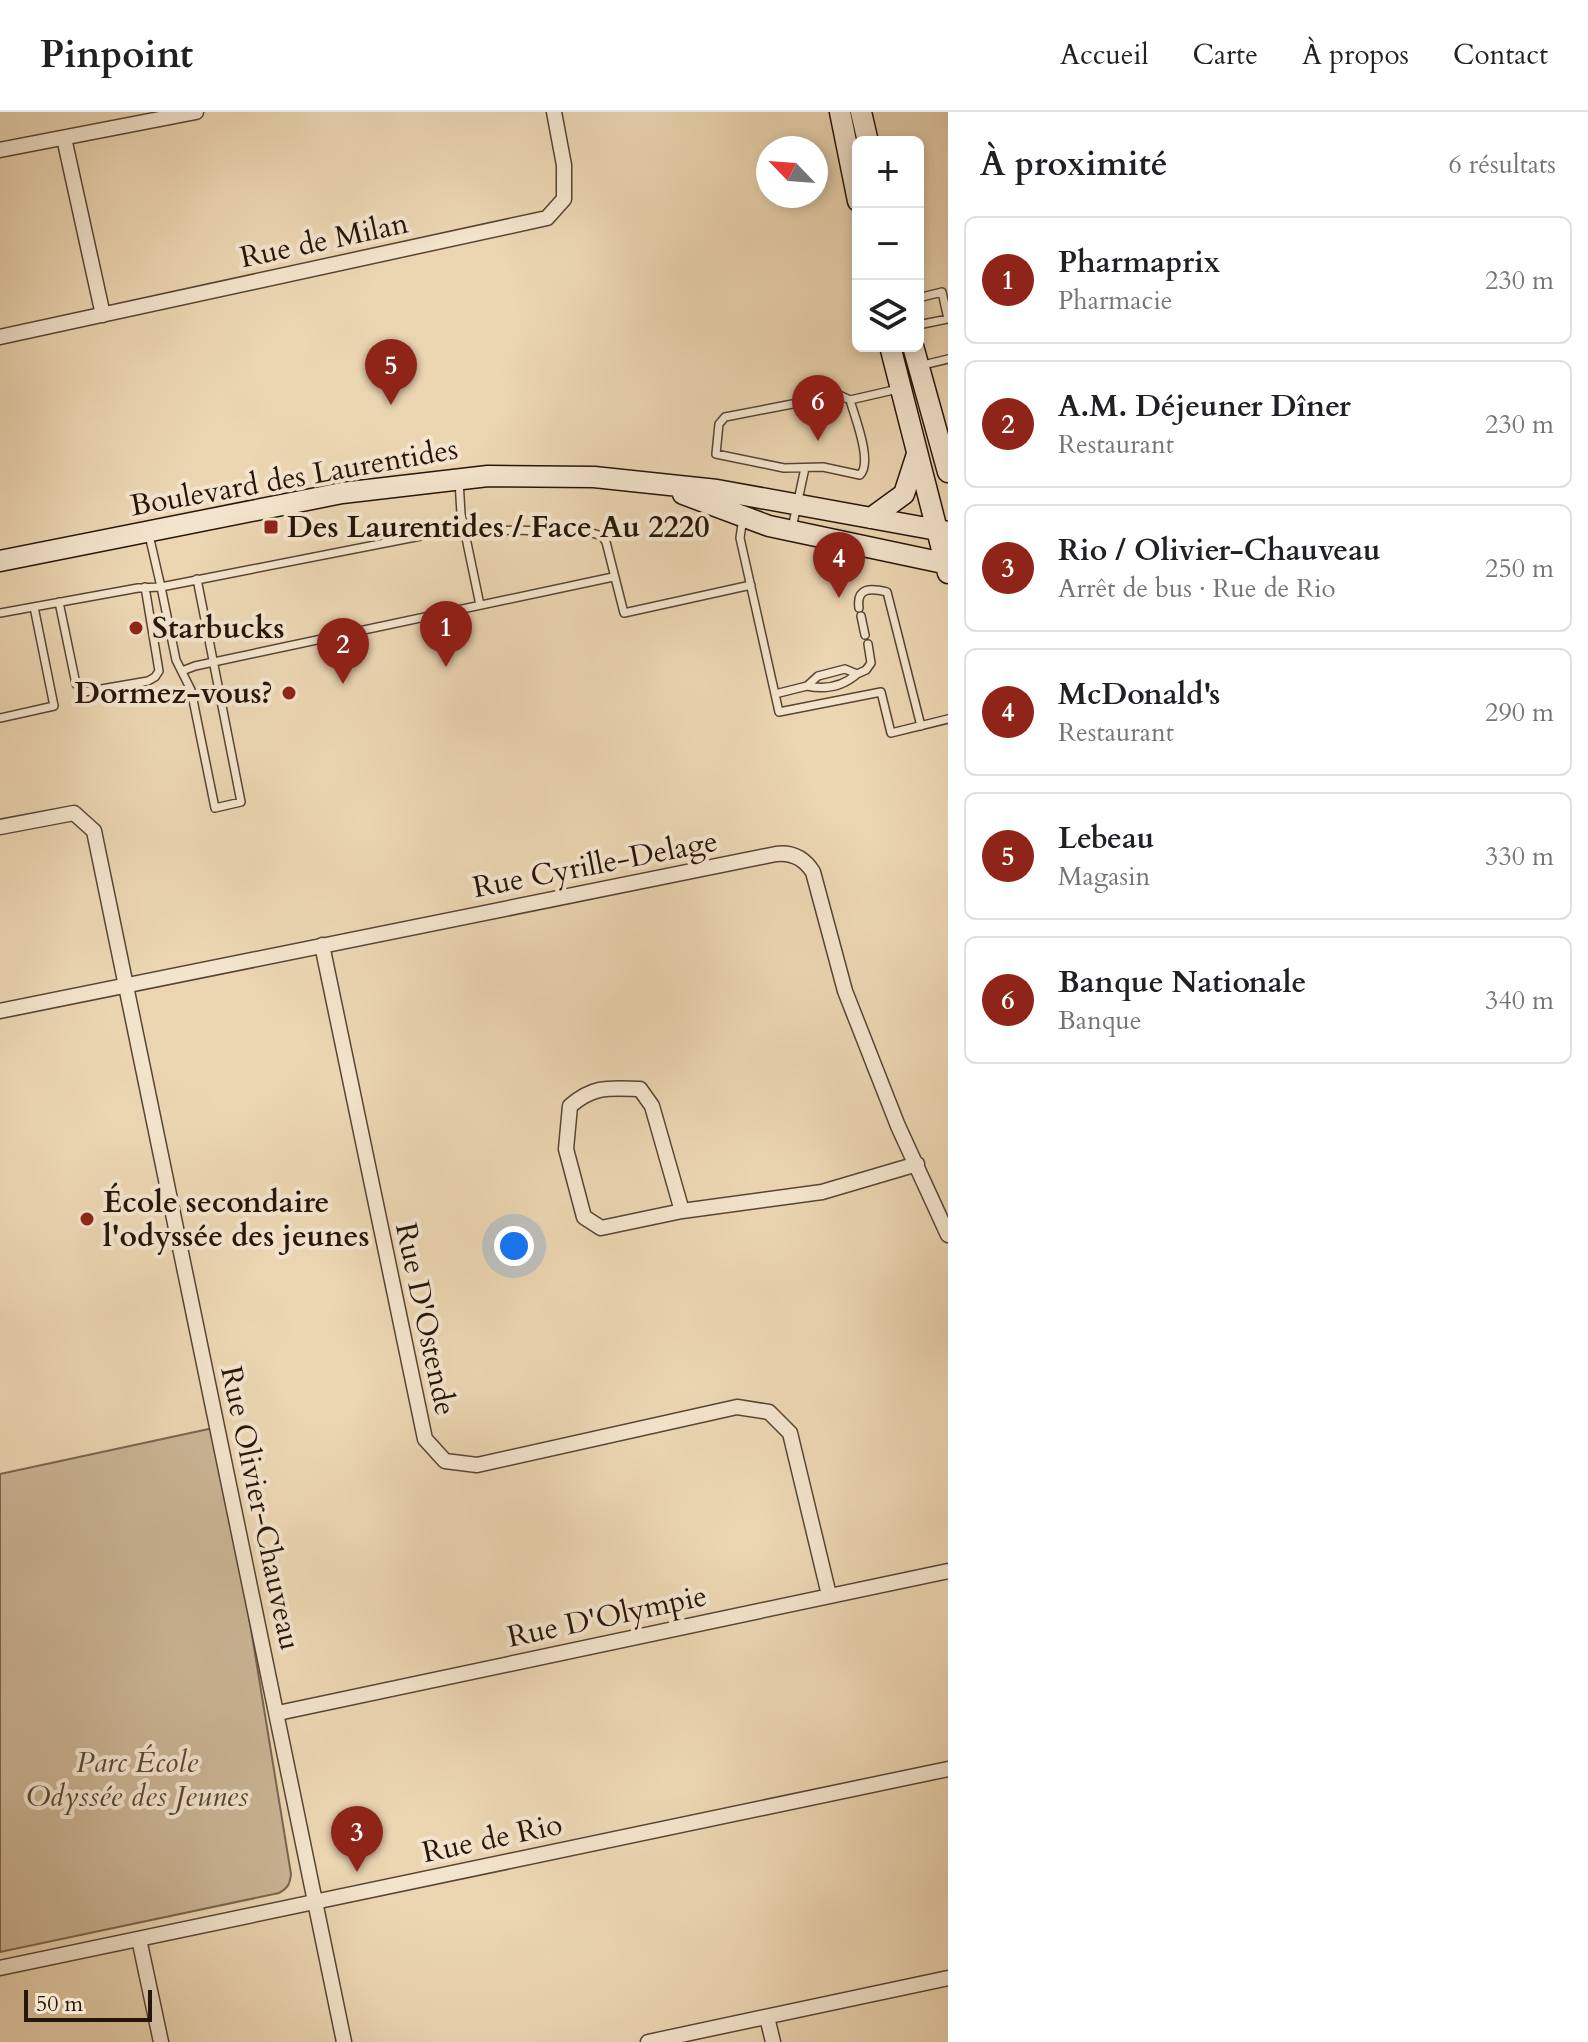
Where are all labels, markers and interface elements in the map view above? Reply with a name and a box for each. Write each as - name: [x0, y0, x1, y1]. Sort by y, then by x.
- text: Pinpoint: [40, 29, 193, 81]
- text: Accueil: [1060, 36, 1149, 74]
- text: Carte: [1193, 36, 1258, 74]
- text: À propos: [1302, 36, 1409, 74]
- text: Contact: [1453, 36, 1548, 74]
- north arrow: [756, 136, 828, 208]
- map controls: [852, 136, 924, 352]
- button: +: [852, 136, 924, 208]
- text: À proximité: [980, 141, 1167, 187]
- text: 6 résultats: [1448, 147, 1556, 182]
- street label: Rue de Milan: [236, 203, 412, 278]
- button: −: [852, 208, 924, 280]
- text: Pharmaprix: [1058, 242, 1220, 283]
- text: 1: [1001, 263, 1015, 298]
- text: 230 m: [1485, 263, 1554, 298]
- button: layers: [852, 280, 924, 352]
- text: Pharmacie: [1058, 283, 1173, 318]
- pin: 5: [365, 339, 417, 405]
- pin: 6: [792, 375, 844, 441]
- text: A.M. Déjeuner Dîner: [1058, 386, 1351, 427]
- text: 2: [1001, 407, 1015, 442]
- text: 230 m: [1485, 407, 1554, 442]
- text: Restaurant: [1058, 427, 1174, 462]
- street label: Boulevard des Laurentides: [127, 428, 461, 526]
- place label: Des Laurentides / Face Au 2220: [287, 507, 710, 548]
- marker: Des Laurentides / Face Au 2220: [262, 518, 280, 536]
- text: Rio / Olivier-Chauveau: [1058, 530, 1381, 571]
- pin: 4: [813, 532, 865, 598]
- text: 3: [1001, 551, 1015, 586]
- text: 250 m: [1485, 551, 1554, 586]
- text: Arrêt de bus · Rue de Rio: [1058, 571, 1336, 606]
- pin: 1: [420, 601, 472, 667]
- place label: Starbucks: [152, 608, 285, 649]
- pin: 2: [317, 618, 369, 684]
- marker: Starbucks: [127, 619, 145, 637]
- place label: Dormez-vous?: [74, 673, 273, 714]
- text: McDonald's: [1058, 674, 1220, 715]
- marker: Dormez-vous?: [280, 684, 298, 702]
- text: 4: [1001, 695, 1015, 730]
- text: 290 m: [1485, 695, 1554, 730]
- text: Restaurant: [1058, 715, 1174, 750]
- text: Lebeau: [1058, 818, 1154, 859]
- street label: Rue Cyrille-Delage: [469, 821, 721, 908]
- text: 5: [1001, 839, 1015, 874]
- text: 330 m: [1485, 839, 1554, 874]
- text: Magasin: [1058, 859, 1150, 894]
- text: Banque Nationale: [1058, 962, 1306, 1003]
- text: 6: [1001, 983, 1015, 1018]
- text: 340 m: [1485, 983, 1554, 1018]
- text: Banque: [1058, 1003, 1142, 1038]
- place label: École secondaire l'odyssée des jeunes: [103, 1182, 370, 1257]
- marker: École secondaire l'odyssée des jeunes: [78, 1210, 96, 1228]
- street label: Rue D'Ostende: [385, 1219, 466, 1419]
- your location: [494, 1226, 534, 1266]
- street label: Rue Olivier-Chauveau: [210, 1362, 311, 1654]
- street label: Rue D'Olympie: [504, 1575, 711, 1658]
- park label: Parc École Odyssée des Jeunes: [26, 1742, 248, 1817]
- street label: Rue de Rio: [418, 1804, 566, 1873]
- pin: 3: [331, 1806, 383, 1872]
- scale bar: [24, 1986, 152, 2022]
- text: 50 m: [36, 1989, 83, 2019]

